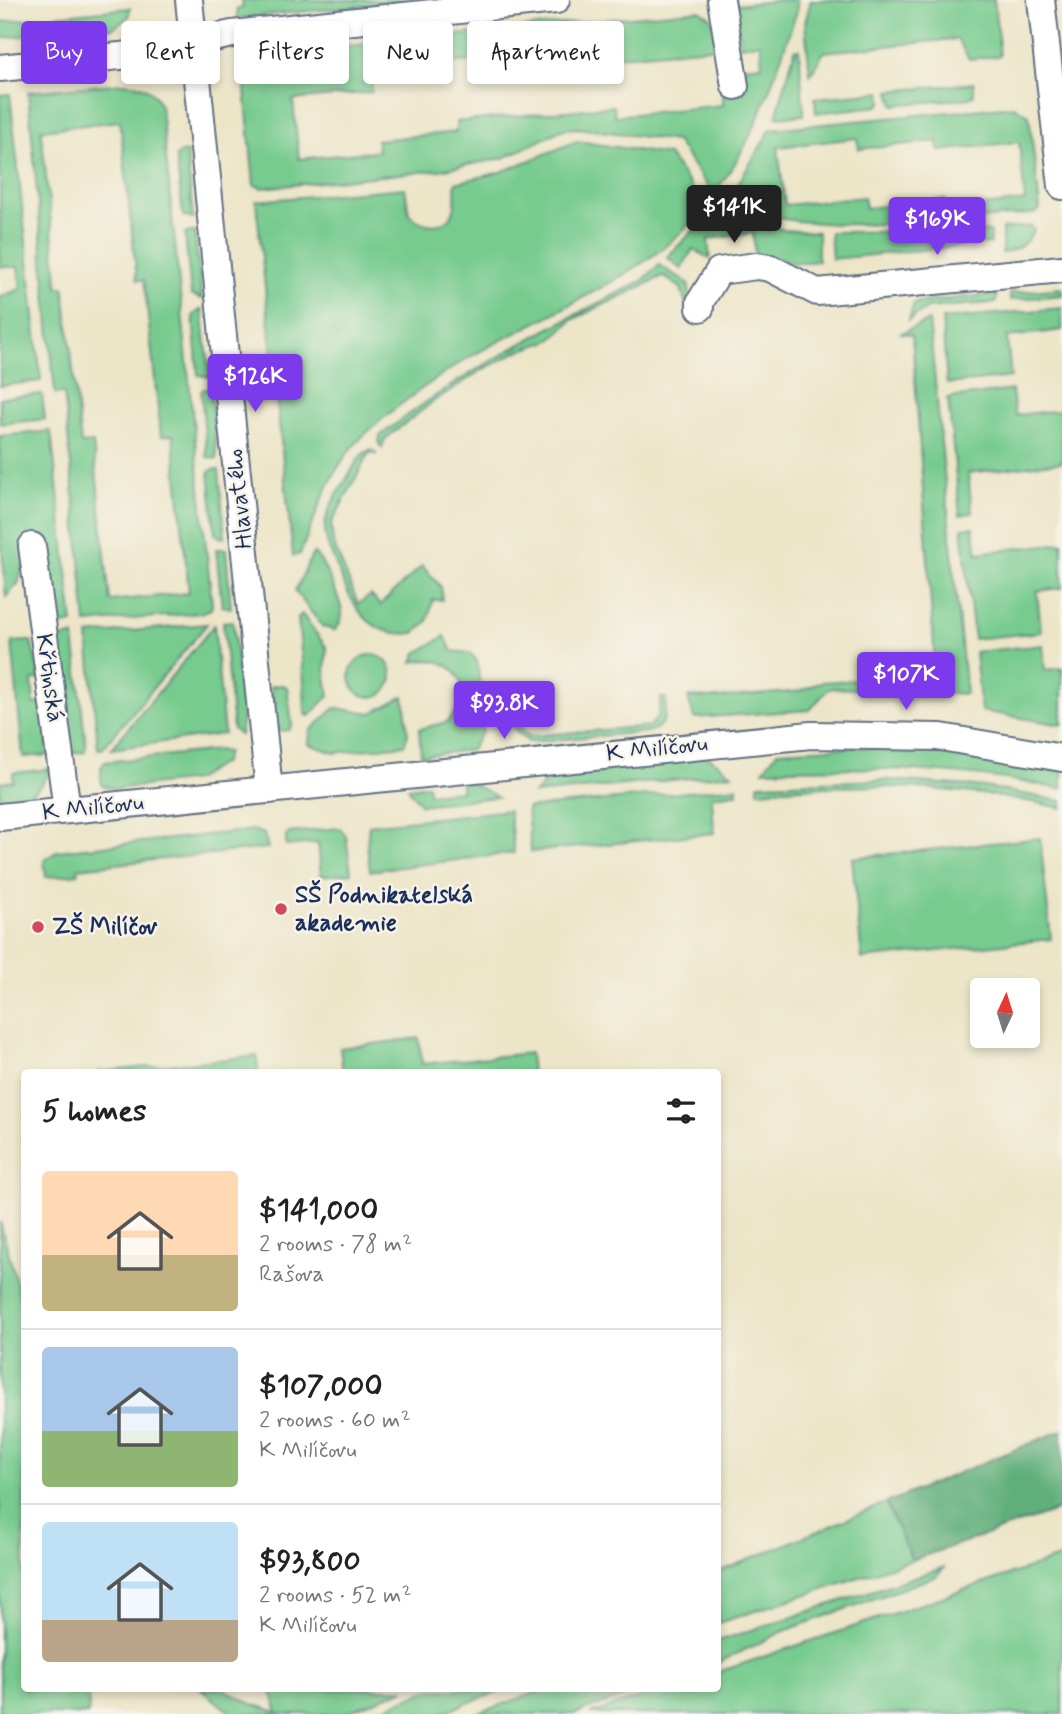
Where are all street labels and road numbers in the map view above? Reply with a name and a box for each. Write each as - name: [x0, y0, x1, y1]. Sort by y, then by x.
- street label: Hlavatého: [219, 447, 261, 551]
- street label: Křtinská: [27, 632, 71, 724]
- street label: K Milíčovu: [605, 728, 709, 770]
- street label: K Milíčovu: [41, 787, 145, 829]

